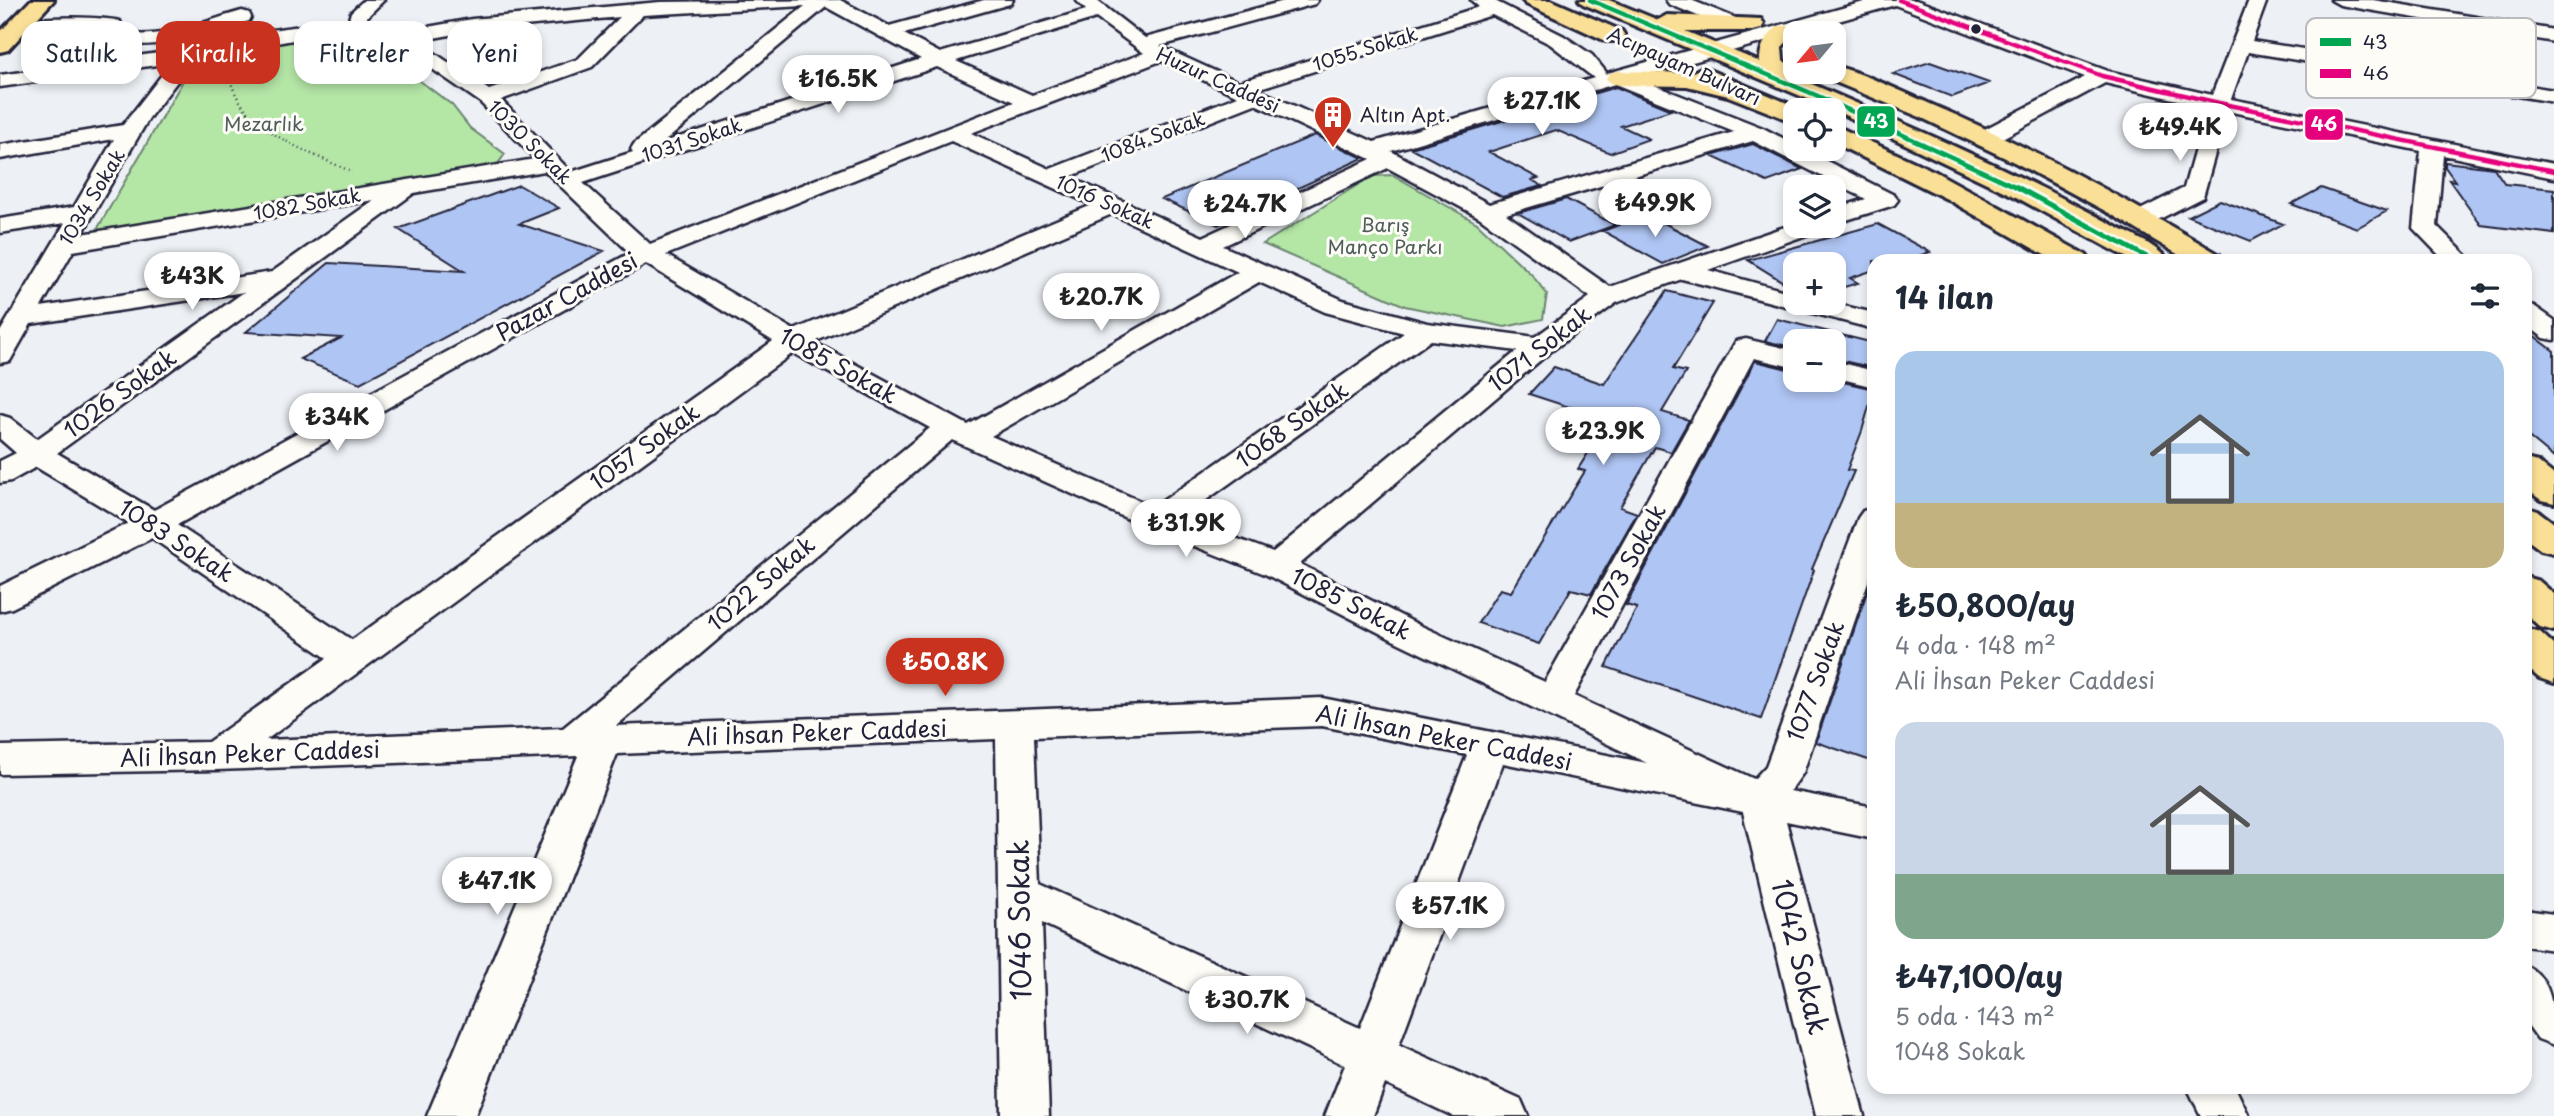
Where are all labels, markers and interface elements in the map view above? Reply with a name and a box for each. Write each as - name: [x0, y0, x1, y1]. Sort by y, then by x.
- legend: [2306, 18, 2536, 98]
- street label: 1055 Sokak: [1309, 19, 1421, 77]
- street label: Acıpayam Bulvarı: [1603, 19, 1765, 111]
- chip: Satılık: [21, 21, 142, 84]
- chip: Kiralık: [156, 21, 280, 84]
- chip: Filtreler: [294, 21, 433, 84]
- chip: Yeni: [447, 21, 542, 84]
- north arrow: [1783, 21, 1846, 84]
- map controls: [1783, 21, 1846, 392]
- unlabelled marker: [1969, 22, 1983, 36]
- text: 43: [2363, 27, 2388, 55]
- street label: Huzur Caddesi: [1152, 39, 1285, 119]
- pin: ₺16.5K: [781, 55, 895, 115]
- text: 46: [2363, 58, 2389, 86]
- text: ₺16.5K: [798, 60, 878, 95]
- pin: ₺27.1K: [1485, 78, 1599, 137]
- text: ₺27.1K: [1503, 82, 1581, 117]
- street label: 1030 Sokak: [482, 93, 579, 190]
- building icon: Altın Apt.: [1312, 94, 1354, 149]
- button: locate: [1783, 98, 1846, 161]
- place label: Altın Apt.: [1360, 100, 1451, 128]
- street label: 1084 Sokak: [1097, 103, 1209, 169]
- pin: ₺49.4K: [2123, 104, 2237, 163]
- line badge: 43: [1856, 105, 1896, 138]
- text: 43: [1863, 106, 1889, 134]
- text: ₺49.4K: [2138, 108, 2222, 143]
- line badge: 46: [2304, 108, 2344, 141]
- park label: Mezarlık: [224, 109, 304, 137]
- text: 46: [2311, 109, 2337, 137]
- street label: 1031 Sokak: [638, 110, 745, 168]
- street label: 1034 Sokak: [51, 143, 131, 250]
- street label: 1016 Sokak: [1052, 167, 1159, 235]
- button: layers: [1783, 175, 1846, 238]
- street label: 1082 Sokak: [251, 180, 363, 226]
- pin: ₺24.7K: [1188, 180, 1302, 240]
- pin: ₺49.9K: [1598, 180, 1712, 239]
- text: ₺49.9K: [1614, 184, 1696, 219]
- text: ₺24.7K: [1203, 185, 1287, 220]
- park label: Barış Manço Parkı: [1327, 210, 1443, 260]
- street label: Pazar Caddesi: [489, 242, 643, 349]
- pin: ₺43K: [151, 252, 233, 312]
- button: +: [1783, 252, 1846, 315]
- text: ₺43K: [160, 257, 224, 292]
- pin: ₺20.7K: [1044, 274, 1158, 333]
- text: 14 ilan: [1895, 274, 1994, 319]
- icon: filters: [2466, 277, 2504, 315]
- text: ₺20.7K: [1059, 278, 1143, 313]
- street label: 1071 Sokak: [1480, 296, 1598, 399]
- street label: 1085 Sokak: [773, 318, 904, 412]
- button: −: [1783, 329, 1846, 392]
- street label: 1026 Sokak: [55, 340, 183, 446]
- street label: 1068 Sokak: [1227, 372, 1355, 476]
- pin: ₺34K: [296, 393, 378, 453]
- street label: 1057 Sokak: [582, 394, 706, 498]
- icon: home: [2137, 396, 2263, 522]
- text: ₺34K: [305, 398, 369, 433]
- pin: ₺23.9K: [1546, 407, 1660, 467]
- text: ₺23.9K: [1561, 412, 1645, 447]
- street label: 1083 Sokak: [112, 489, 241, 590]
- street label: 1073 Sokak: [1581, 497, 1674, 626]
- pin: ₺31.9K: [1129, 500, 1243, 559]
- text: ₺31.9K: [1147, 504, 1225, 539]
- street label: 1022 Sokak: [698, 527, 822, 639]
- street label: 1085 Sokak: [1285, 557, 1418, 648]
- text: ₺50,800/ay: [1895, 582, 2075, 627]
- street label: 1077 Sokak: [1777, 615, 1853, 746]
- text: 4 oda · 148 m²: [1895, 627, 2056, 662]
- pin: ₺50.8K: [888, 638, 1002, 698]
- text: ₺50.8K: [902, 643, 988, 678]
- text: Ali İhsan Peker Caddesi: [1895, 662, 2155, 697]
- street label: Ali İhsan Peker Caddesi: [1313, 695, 1575, 779]
- street label: Ali İhsan Peker Caddesi: [686, 709, 947, 754]
- street label: Ali İhsan Peker Caddesi: [119, 730, 380, 775]
- icon: home: [2137, 767, 2263, 893]
- street label: 1046 Sokak: [996, 839, 1041, 1001]
- pin: ₺47.1K: [440, 858, 554, 917]
- text: ₺47.1K: [458, 862, 536, 897]
- street label: 1042 Sokak: [1761, 875, 1841, 1039]
- pin: ₺57.1K: [1393, 883, 1507, 942]
- text: ₺57.1K: [1412, 887, 1488, 922]
- text: ₺47,100/ay: [1895, 953, 2063, 998]
- pin: ₺30.7K: [1190, 976, 1304, 1036]
- text: ₺30.7K: [1204, 981, 1290, 1016]
- text: 5 oda · 143 m²: [1895, 998, 2055, 1033]
- text: 1048 Sokak: [1895, 1033, 2025, 1068]

